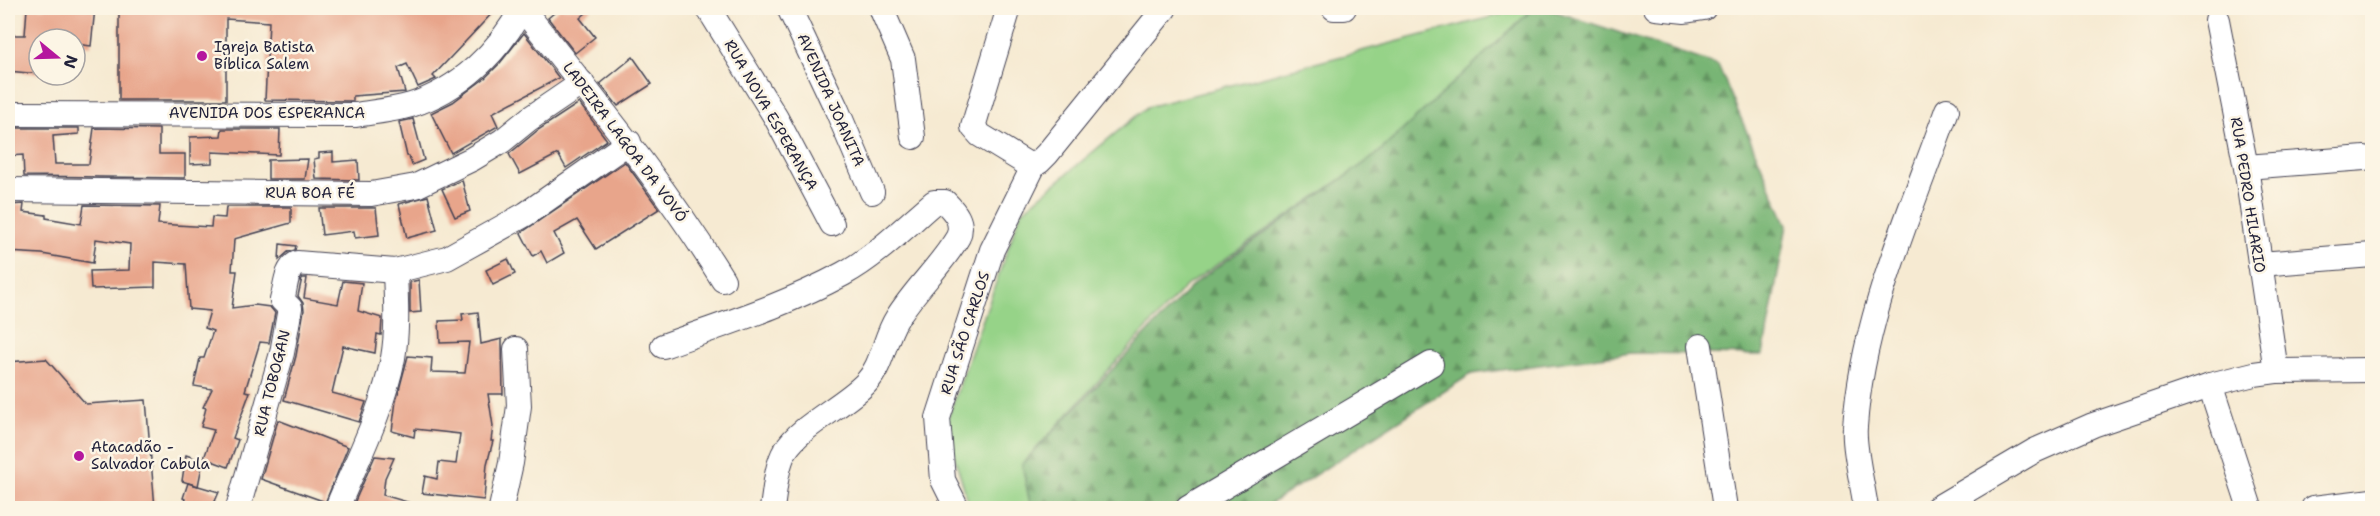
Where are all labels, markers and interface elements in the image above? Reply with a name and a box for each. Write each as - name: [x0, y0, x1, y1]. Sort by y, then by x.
- north arrow: [27, 27, 87, 87]
- street label: AVENIDA JOANITA: [793, 30, 869, 170]
- street label: RUA NOVA ESPERANÇA: [720, 36, 822, 194]
- place label: Igreja Batista Bíblica Salem: [214, 37, 315, 74]
- marker: Igreja Batista Bíblica Salem: [195, 49, 209, 63]
- text: N: [59, 52, 83, 71]
- street label: LADEIRA LAGOA DA VOVÓ: [558, 57, 693, 226]
- street label: AVENIDA DOS ESPERANCA: [169, 103, 365, 123]
- street label: RUA PEDRO HILARIO: [2226, 116, 2270, 274]
- street label: RUA BOA FÉ: [265, 182, 355, 203]
- street label: RUA SÃO CARLOS: [934, 268, 994, 397]
- street label: RUA TOBOGAN: [249, 328, 295, 438]
- place label: Atacadão - Salvador Cabula: [91, 437, 210, 474]
- marker: Atacadão - Salvador Cabula: [72, 449, 86, 463]

